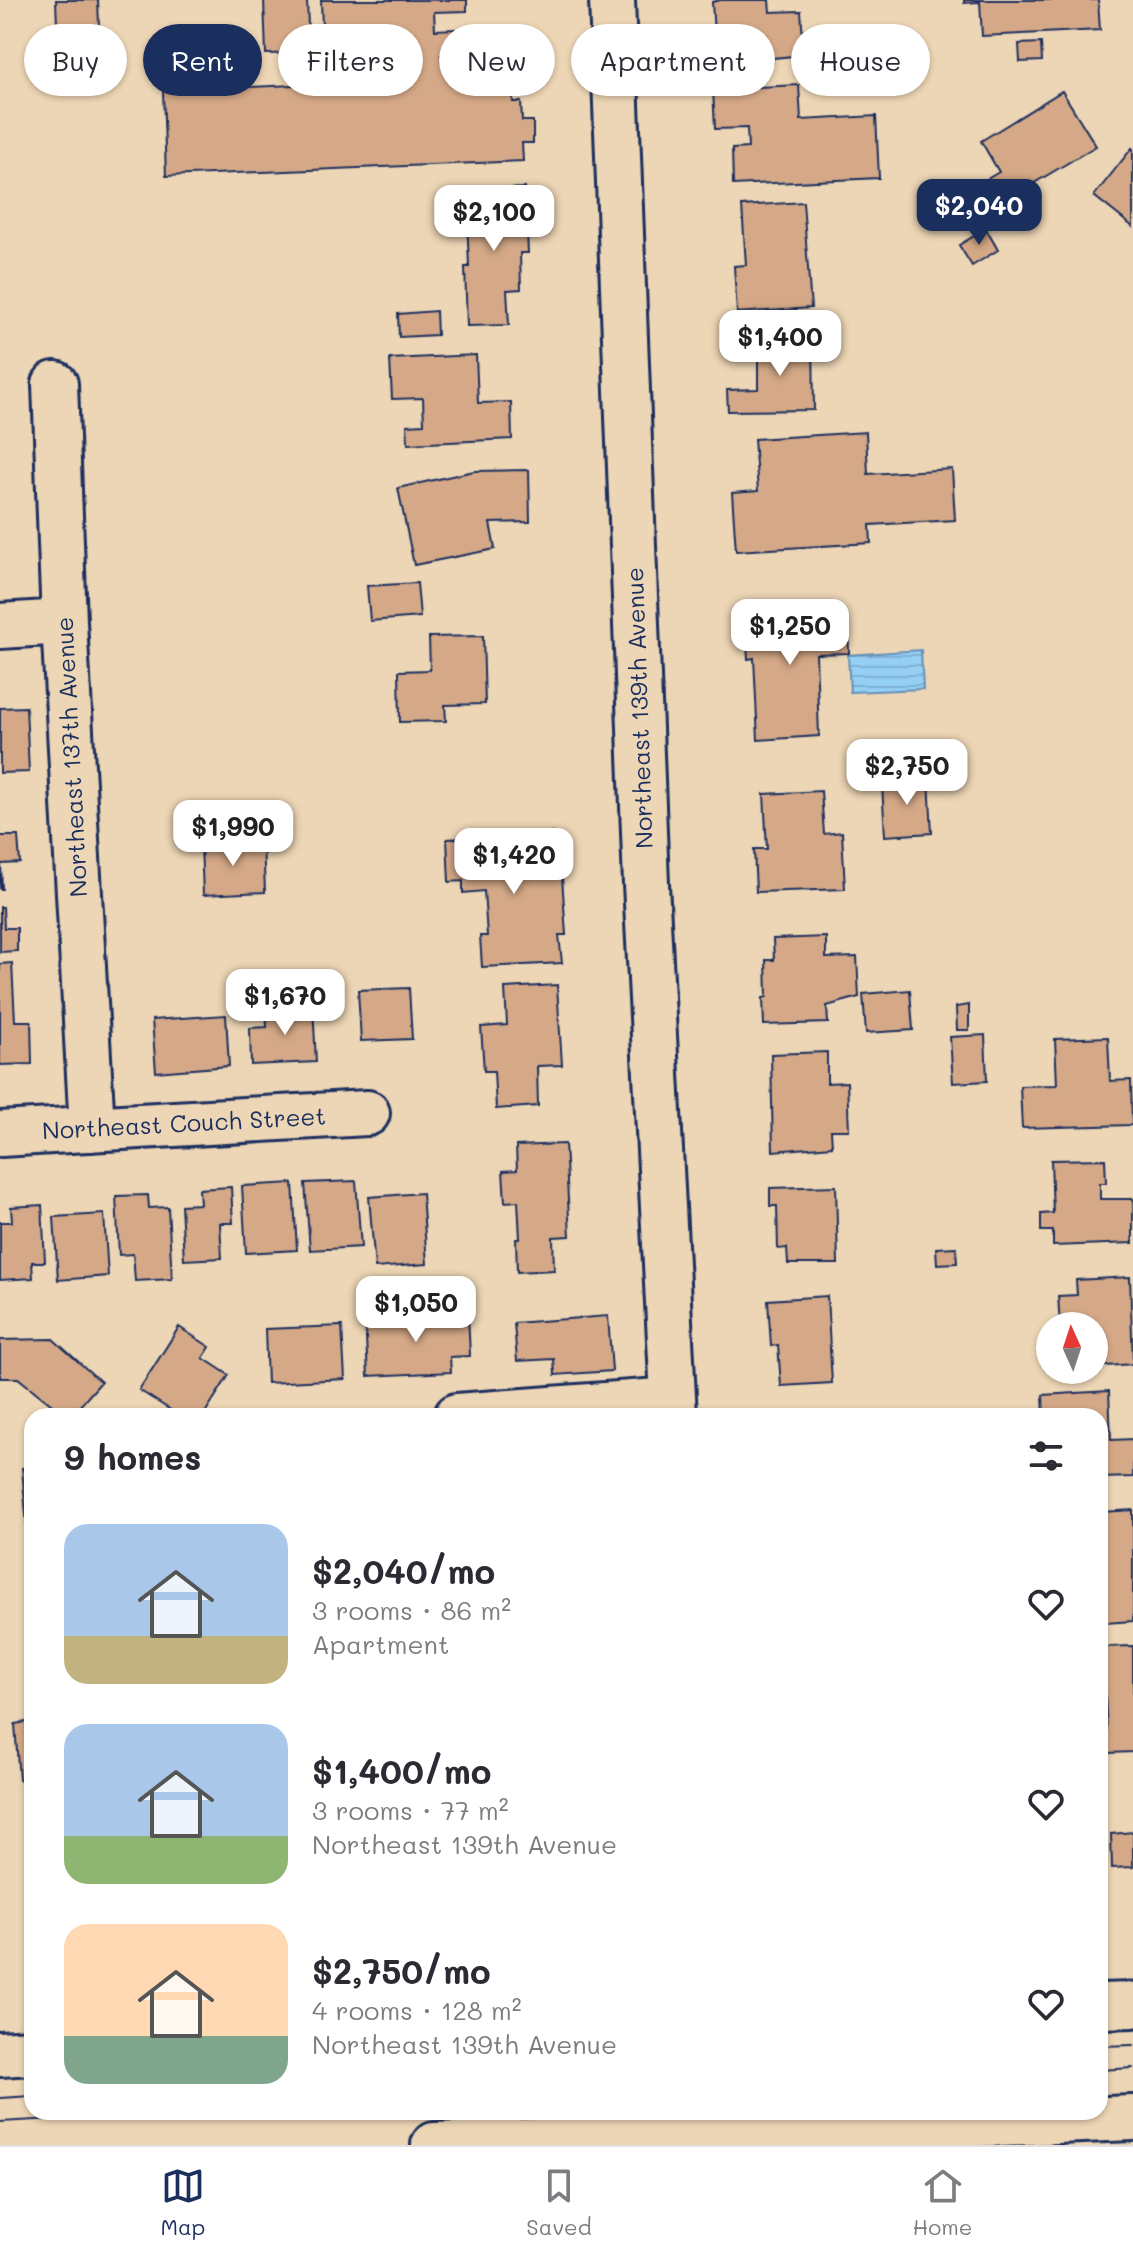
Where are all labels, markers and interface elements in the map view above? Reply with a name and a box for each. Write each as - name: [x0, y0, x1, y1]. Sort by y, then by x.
- chip: Buy: [24, 24, 127, 96]
- chip: Rent: [143, 24, 262, 96]
- chip: Filters: [278, 24, 423, 96]
- chip: New: [439, 24, 555, 96]
- chip: Apartment: [571, 24, 775, 96]
- chip: House: [791, 24, 930, 96]
- pin: $2,040: [914, 179, 1044, 247]
- pin: $2,100: [429, 185, 559, 253]
- text: $2,040: [935, 188, 1023, 222]
- text: $2,100: [452, 194, 536, 228]
- pin: $1,400: [715, 310, 845, 378]
- text: $1,400: [737, 319, 823, 353]
- street label: Northeast 139th Avenue: [618, 567, 659, 849]
- pin: $1,250: [725, 599, 855, 667]
- text: $1,250: [749, 608, 831, 642]
- street label: Northeast 137th Avenue: [48, 616, 93, 898]
- pin: $2,750: [842, 739, 972, 807]
- text: $2,750: [865, 748, 949, 782]
- pin: $1,990: [168, 800, 298, 868]
- text: $1,990: [191, 809, 275, 843]
- pin: $1,420: [449, 828, 579, 896]
- text: $1,420: [472, 837, 556, 871]
- pin: $1,670: [220, 969, 350, 1037]
- text: $1,670: [244, 978, 326, 1012]
- street label: Northeast Couch Street: [41, 1100, 327, 1145]
- pin: $1,050: [351, 1276, 481, 1344]
- text: $1,050: [374, 1285, 458, 1319]
- north arrow: [1036, 1312, 1108, 1384]
- map controls: [1036, 1312, 1108, 1384]
- text: 9 homes: [64, 1434, 201, 1479]
- icon: filters: [1024, 1434, 1068, 1478]
- text: $2,040/mo: [312, 1548, 495, 1593]
- icon: home: [128, 1556, 224, 1652]
- icon: heart: [1024, 1582, 1068, 1626]
- text: 3 rooms · 86 m²: [312, 1593, 511, 1627]
- text: Apartment: [312, 1627, 449, 1661]
- text: $1,400/mo: [312, 1748, 491, 1793]
- icon: home: [128, 1756, 224, 1852]
- icon: heart: [1024, 1782, 1068, 1826]
- text: 3 rooms · 77 m²: [312, 1793, 509, 1827]
- text: Northeast 139th Avenue: [312, 1827, 617, 1861]
- text: $2,750/mo: [312, 1948, 491, 1993]
- icon: home: [128, 1956, 224, 2052]
- icon: heart: [1024, 1982, 1068, 2026]
- text: 4 rooms · 128 m²: [312, 1993, 522, 2027]
- text: Northeast 139th Avenue: [312, 2027, 617, 2061]
- tab: Map: [160, 2164, 205, 2241]
- tab: Saved: [526, 2164, 592, 2241]
- tab: Home: [913, 2164, 972, 2241]

